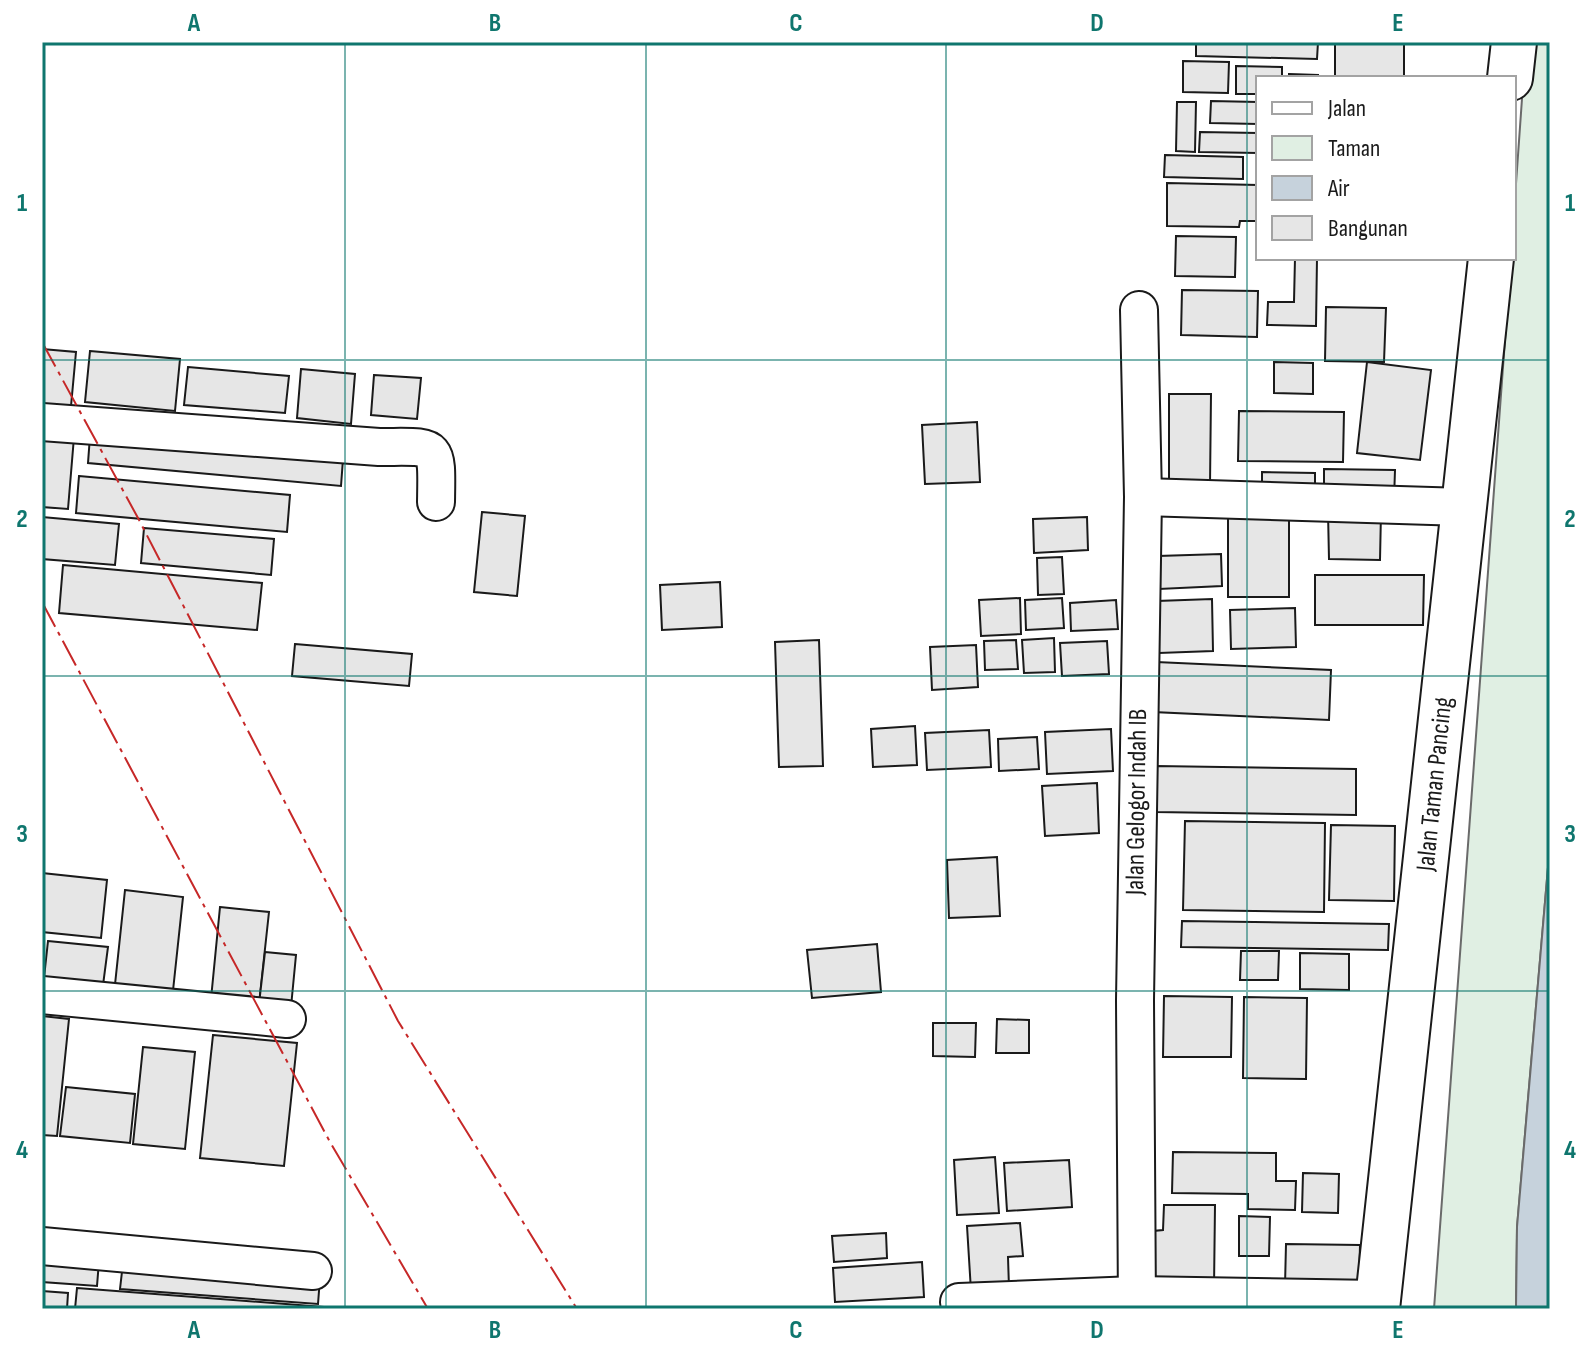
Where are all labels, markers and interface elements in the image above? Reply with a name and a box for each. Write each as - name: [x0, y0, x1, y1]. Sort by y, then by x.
- text: A: [187, 8, 201, 39]
- text: B: [489, 8, 501, 39]
- text: C: [789, 8, 803, 39]
- text: D: [1090, 8, 1104, 39]
- text: E: [1392, 8, 1404, 39]
- legend: [1256, 76, 1516, 260]
- text: Jalan: [1327, 94, 1366, 123]
- text: Taman: [1328, 134, 1380, 163]
- text: Air: [1327, 174, 1350, 203]
- text: 1: [17, 188, 27, 219]
- text: 1: [1565, 188, 1575, 219]
- text: Bangunan: [1328, 214, 1408, 243]
- text: 2: [16, 504, 28, 535]
- text: 2: [1564, 504, 1576, 535]
- street label: Jalan Taman Pancing: [1410, 695, 1460, 874]
- street label: Jalan Gelogor Indah IB: [1120, 709, 1154, 896]
- text: 3: [16, 819, 28, 850]
- text: 3: [1564, 819, 1576, 850]
- text: 4: [16, 1135, 28, 1166]
- text: 4: [1564, 1135, 1576, 1166]
- text: A: [187, 1315, 201, 1346]
- text: B: [489, 1315, 501, 1346]
- text: C: [789, 1315, 803, 1346]
- text: D: [1090, 1315, 1104, 1346]
- text: E: [1392, 1315, 1404, 1346]

